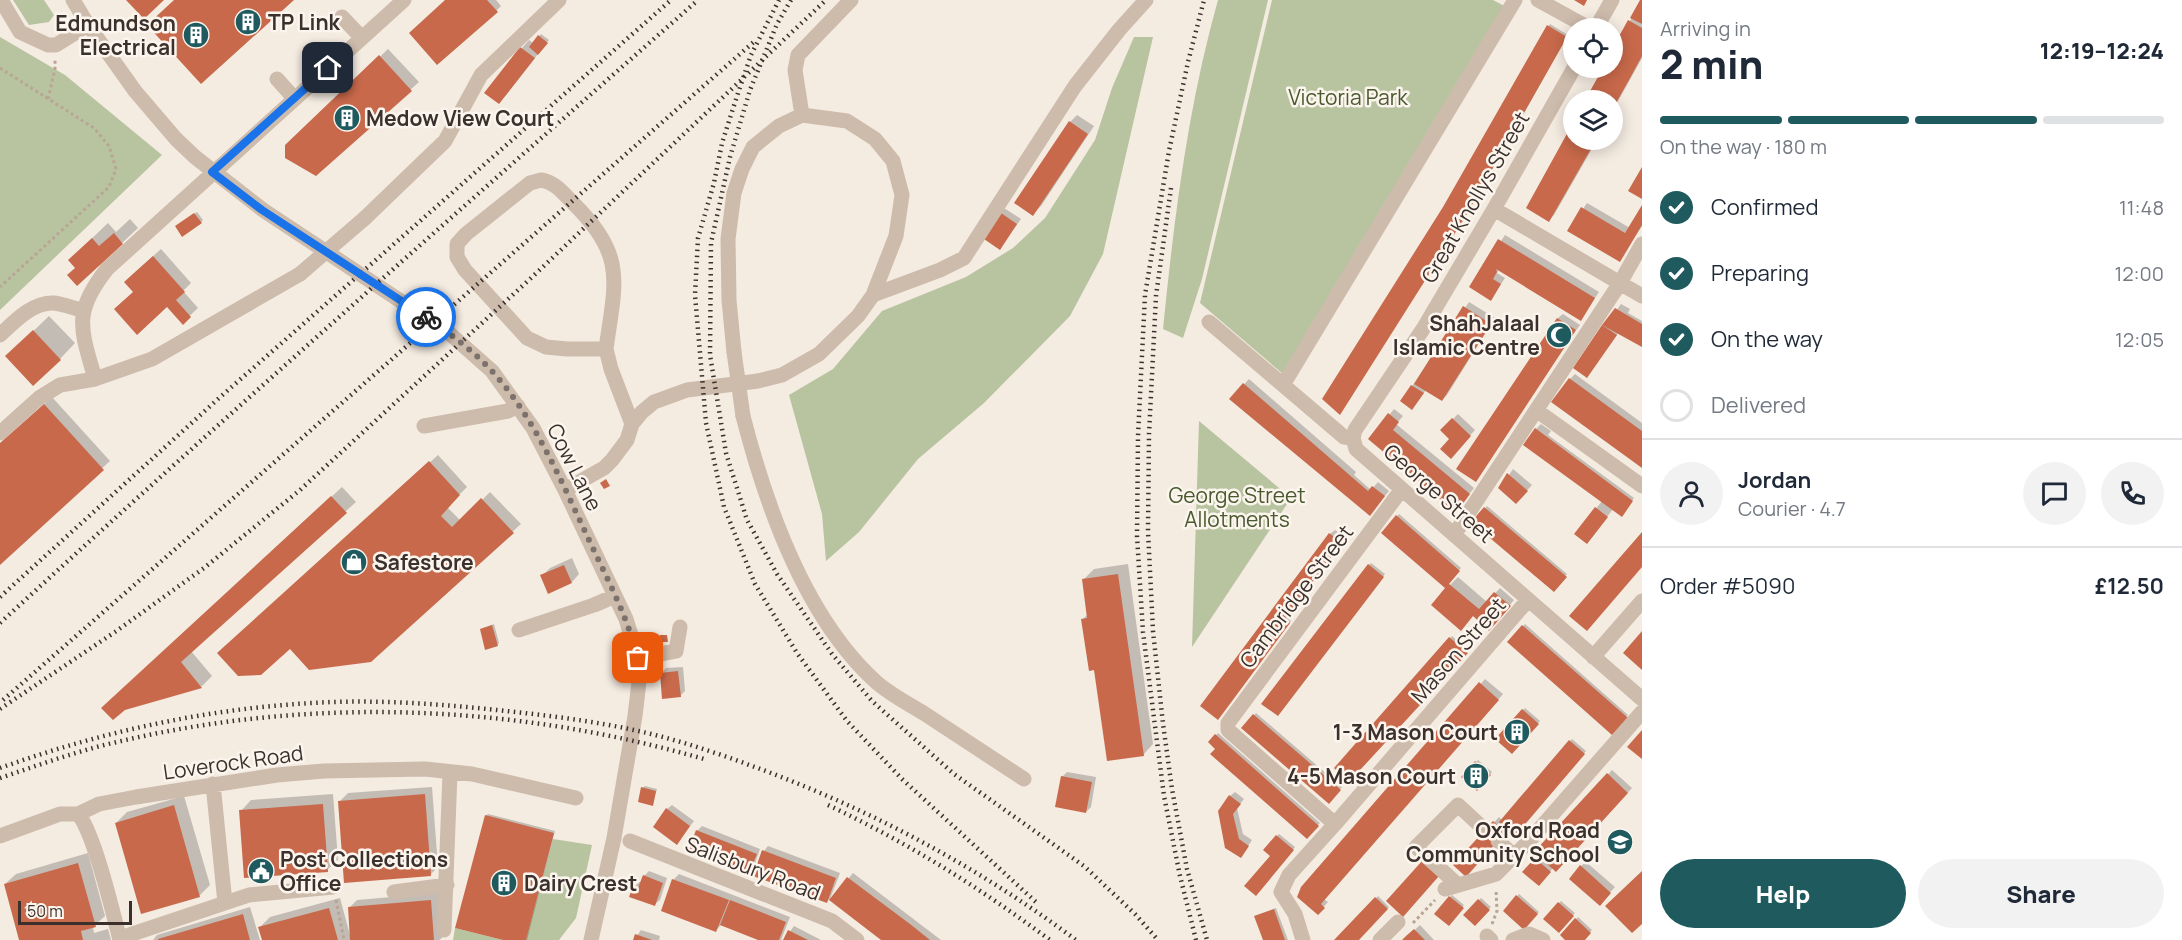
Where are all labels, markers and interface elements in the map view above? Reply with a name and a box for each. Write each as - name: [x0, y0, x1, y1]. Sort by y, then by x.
- building icon: TP Link: [233, 7, 263, 37]
- place label: TP Link: [268, 8, 341, 36]
- place label: Edmundson Electrical: [55, 9, 176, 61]
- text: Arriving in: [1660, 15, 1751, 42]
- map controls: [1563, 18, 1623, 150]
- button: locate: [1563, 18, 1623, 78]
- building icon: Edmundson Electrical: [181, 20, 211, 50]
- text: 12:19–12:24: [2040, 36, 2164, 66]
- text: 2 min: [1660, 37, 1763, 91]
- pin: [302, 42, 353, 93]
- icon: home: [311, 51, 344, 84]
- park label: Victoria Park: [1288, 83, 1408, 111]
- button: layers: [1563, 90, 1623, 150]
- building icon: Medow View Court: [332, 103, 362, 133]
- place label: Medow View Court: [366, 104, 554, 132]
- street label: Great Knollys Street: [1414, 106, 1536, 288]
- text: On the way · 180 m: [1660, 133, 1827, 160]
- icon: check: [1660, 191, 1693, 224]
- text: Confirmed: [1711, 192, 1819, 222]
- text: 11:48: [2119, 194, 2164, 221]
- icon: check: [1660, 257, 1693, 290]
- text: Preparing: [1711, 258, 1809, 288]
- text: 12:00: [2114, 260, 2164, 287]
- courier: [396, 287, 456, 347]
- icon: bike: [410, 301, 443, 334]
- place label: ShahJalaal Islamic Centre: [1393, 309, 1540, 361]
- mosque icon: ShahJalaal Islamic Centre: [1544, 320, 1574, 350]
- icon: check: [1660, 323, 1693, 356]
- text: On the way: [1711, 324, 1823, 354]
- text: 12:05: [2115, 326, 2164, 353]
- text: Delivered: [1711, 390, 1806, 420]
- street label: Cow Lane: [541, 419, 609, 515]
- street label: George Street: [1378, 437, 1500, 549]
- button: person: [1660, 462, 1723, 525]
- button: chat: [2023, 462, 2086, 525]
- button: phone: [2101, 462, 2164, 525]
- text: Jordan: [1738, 465, 1811, 495]
- park label: George Street Allotments: [1168, 481, 1306, 533]
- text: Courier · 4.7: [1738, 495, 1846, 522]
- street label: Cambridge Street: [1233, 519, 1359, 673]
- shop icon: Safestore: [339, 547, 369, 577]
- place label: Safestore: [374, 548, 474, 576]
- text: Order #5090: [1660, 571, 1795, 601]
- text: £12.50: [2095, 571, 2164, 601]
- street label: Mason Street: [1404, 591, 1512, 709]
- pin: [612, 632, 663, 683]
- icon: bag: [621, 641, 654, 674]
- building icon: 1-3 Mason Court: [1502, 717, 1532, 747]
- place label: 1-3 Mason Court: [1333, 718, 1498, 746]
- street label: Loverock Road: [161, 738, 305, 786]
- building icon: 4-5 Mason Court: [1461, 761, 1491, 791]
- place label: 4-5 Mason Court: [1287, 762, 1456, 790]
- place label: Oxford Road Community School: [1406, 816, 1600, 868]
- school or university icon: Oxford Road Community School: [1605, 827, 1635, 857]
- street label: Salisbury Road: [681, 829, 825, 907]
- place label: Post Collections Office: [280, 845, 448, 897]
- public building icon: Post Collections Office: [246, 856, 276, 886]
- button: Help: [1660, 859, 1906, 928]
- button: Share: [1918, 859, 2164, 928]
- building icon: Dairy Crest: [489, 868, 519, 898]
- place label: Dairy Crest: [524, 869, 637, 897]
- scale bar: [18, 898, 132, 926]
- text: 50 m: [27, 900, 63, 922]

